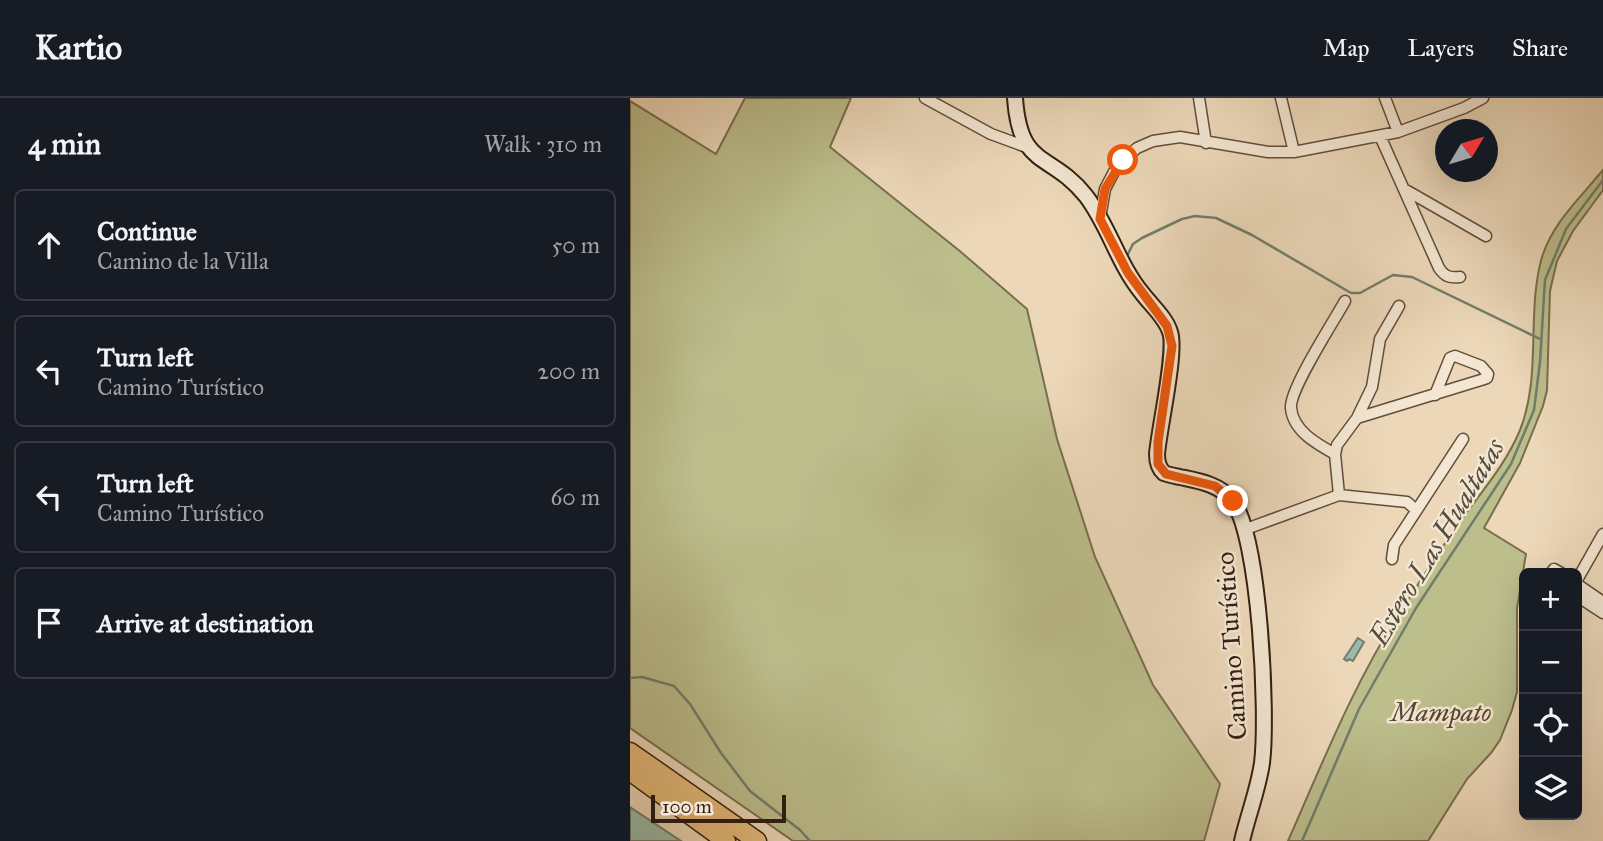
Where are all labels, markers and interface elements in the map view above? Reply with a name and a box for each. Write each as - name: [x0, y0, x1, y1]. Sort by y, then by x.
- text: Kartio: [35, 28, 122, 68]
- text: Map: [1323, 33, 1370, 63]
- text: Layers: [1408, 33, 1474, 63]
- text: Share: [1512, 33, 1568, 63]
- north arrow: [1435, 119, 1498, 182]
- text: 4 min: [28, 126, 101, 162]
- text: Walk · 310 m: [484, 130, 602, 158]
- route start: [1107, 144, 1138, 175]
- text: Continue: [97, 215, 197, 247]
- icon: ahead: [30, 226, 68, 264]
- text: 50 m: [552, 231, 600, 259]
- text: Camino de la Villa: [97, 247, 269, 275]
- text: Turn left: [97, 341, 193, 373]
- icon: left: [30, 352, 68, 390]
- text: 200 m: [538, 357, 600, 385]
- text: Camino Turístico: [97, 373, 264, 401]
- water label: Estero Las Hualtatas: [1360, 431, 1513, 653]
- text: Turn left: [97, 467, 193, 499]
- icon: left: [30, 478, 68, 516]
- text: 60 m: [551, 483, 600, 511]
- route end: [1217, 485, 1248, 516]
- text: Camino Turístico: [97, 499, 264, 527]
- street label: Camino Turístico: [1208, 551, 1254, 741]
- map controls: [1519, 568, 1582, 820]
- button: +: [1519, 568, 1582, 631]
- icon: arrive: [30, 604, 68, 642]
- text: Arrive at destination: [97, 607, 314, 639]
- button: −: [1519, 631, 1582, 694]
- button: locate: [1519, 694, 1582, 757]
- park label: Mampato: [1388, 696, 1491, 729]
- button: layers: [1519, 757, 1582, 820]
- scale bar: [651, 792, 786, 824]
- text: 100 m: [662, 795, 712, 818]

